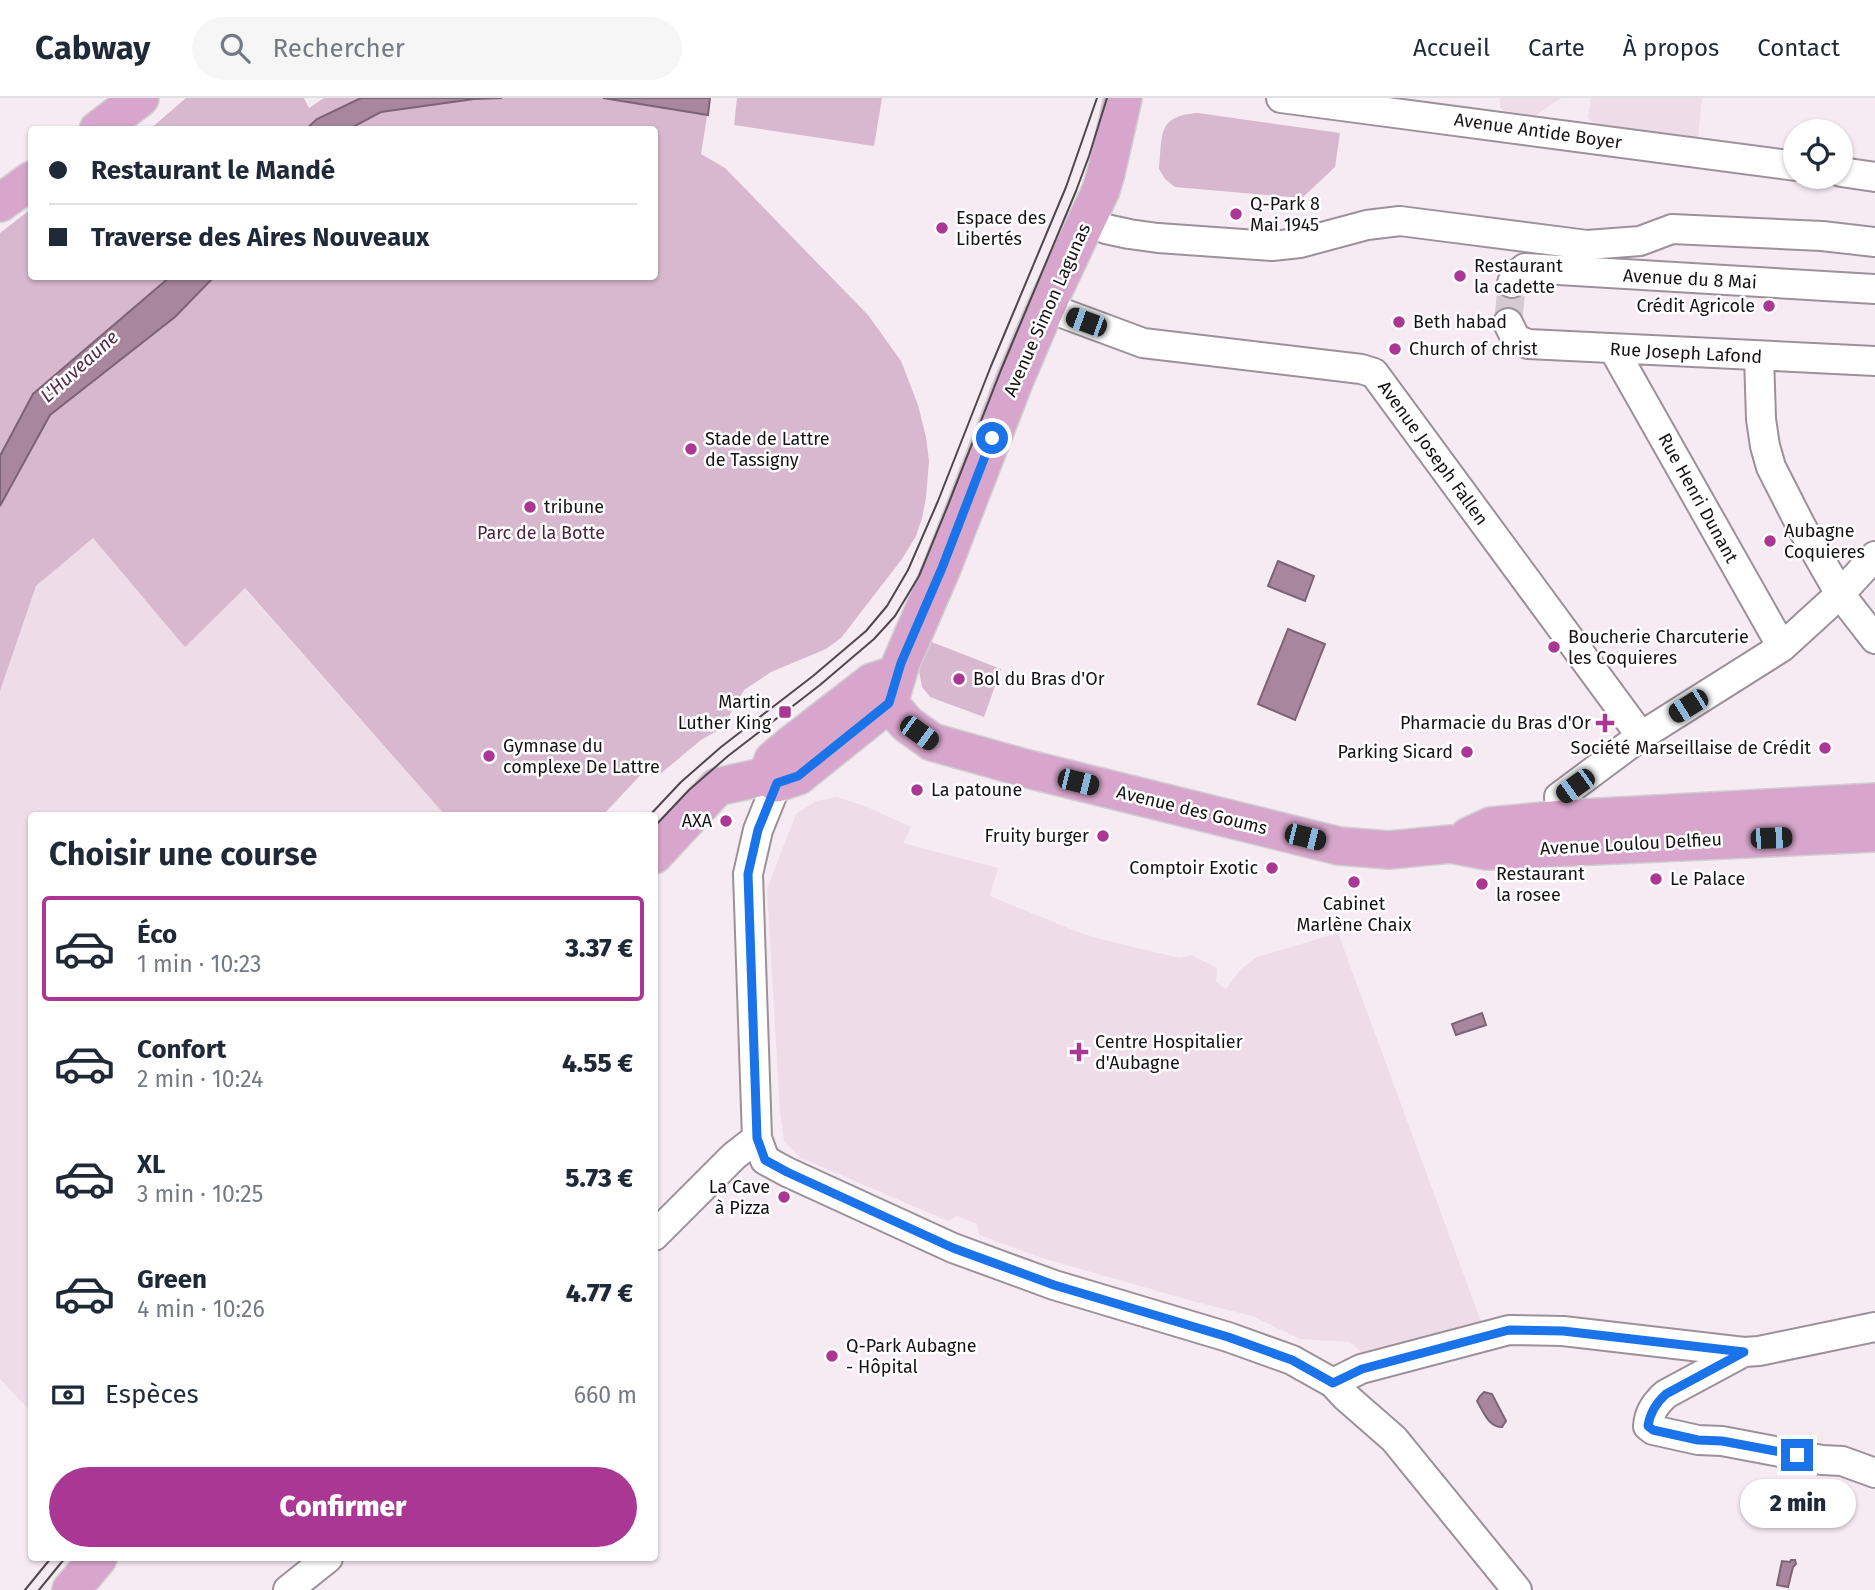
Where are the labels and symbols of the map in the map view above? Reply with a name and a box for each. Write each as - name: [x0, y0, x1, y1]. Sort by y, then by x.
- street label: Avenue Antide Boyer: [1453, 108, 1623, 154]
- place label: Q-Park 8 Mai 1945: [1250, 193, 1320, 236]
- marker: Q-Park 8 Mai 1945: [1228, 206, 1244, 222]
- place label: Espace des Libertés: [956, 207, 1046, 250]
- marker: Espace des Libertés: [934, 220, 950, 236]
- street label: Avenue Simon Lagunas: [999, 220, 1095, 400]
- place label: Restaurant la cadette: [1474, 255, 1563, 298]
- street label: Avenue du 8 Mai: [1622, 265, 1758, 293]
- marker: Restaurant la cadette: [1452, 268, 1468, 284]
- place label: Crédit Agricole: [1636, 295, 1755, 317]
- marker: Crédit Agricole: [1761, 298, 1777, 314]
- car: [1063, 305, 1110, 339]
- place label: Beth habad: [1413, 311, 1507, 333]
- marker: Beth habad: [1391, 314, 1407, 330]
- water label: L'Huveaune: [36, 325, 123, 407]
- place label: Church of christ: [1409, 338, 1538, 360]
- street label: Rue Joseph Lafond: [1609, 338, 1763, 368]
- marker: Church of christ: [1387, 341, 1403, 357]
- street label: Avenue Joseph Fallen: [1373, 377, 1493, 529]
- route start: [976, 422, 1008, 454]
- place label: Stade de Lattre de Tassigny: [705, 428, 829, 471]
- street label: Rue Henri Dunant: [1653, 429, 1743, 567]
- marker: Stade de Lattre de Tassigny: [683, 441, 699, 457]
- place label: tribune: [544, 496, 604, 518]
- marker: tribune: [522, 499, 538, 515]
- place label: Aubagne Coquieres: [1784, 520, 1865, 563]
- park label: Parc de la Botte: [477, 522, 605, 544]
- marker: Aubagne Coquieres: [1762, 533, 1778, 549]
- place label: Boucherie Charcuterie les Coquieres: [1568, 626, 1749, 669]
- marker: Boucherie Charcuterie les Coquieres: [1546, 639, 1562, 655]
- place label: Bol du Bras d'Or: [973, 668, 1105, 690]
- marker: Bol du Bras d'Or: [951, 671, 967, 687]
- car: [1665, 686, 1712, 726]
- place label: Martin Luther King: [678, 691, 772, 734]
- marker: Martin Luther King: [777, 704, 793, 720]
- car: [896, 712, 943, 754]
- place label: Pharmacie du Bras d'Or: [1400, 712, 1591, 734]
- marker: Pharmacie du Bras d'Or: [1597, 715, 1613, 731]
- place label: Gymnase du complexe De Lattre: [503, 735, 660, 778]
- place label: Société Marseillaise de Crédit: [1571, 737, 1811, 759]
- marker: Société Marseillaise de Crédit: [1817, 740, 1833, 756]
- place label: Parking Sicard: [1338, 741, 1453, 763]
- marker: Parking Sicard: [1459, 744, 1475, 760]
- marker: Gymnase du complexe De Lattre: [481, 748, 497, 764]
- car: [1552, 765, 1599, 807]
- car: [1056, 767, 1101, 797]
- place label: La patoune: [931, 779, 1022, 801]
- street label: Avenue des Goums: [1114, 781, 1270, 839]
- marker: La patoune: [909, 782, 925, 798]
- place label: AXA: [682, 810, 713, 832]
- marker: AXA: [718, 813, 734, 829]
- car: [1283, 822, 1328, 852]
- place label: Fruity burger: [985, 825, 1089, 847]
- car: [1750, 827, 1793, 849]
- marker: Fruity burger: [1095, 828, 1111, 844]
- street label: Avenue Loulou Delfieu: [1539, 828, 1723, 860]
- place label: Comptoir Exotic: [1129, 857, 1258, 879]
- marker: Comptoir Exotic: [1264, 860, 1280, 876]
- place label: Restaurant la rosee: [1496, 863, 1585, 906]
- place label: Le Palace: [1670, 868, 1745, 890]
- marker: Le Palace: [1648, 871, 1664, 887]
- marker: Cabinet Marlène Chaix: [1346, 874, 1362, 890]
- marker: Restaurant la rosee: [1474, 876, 1490, 892]
- place label: Cabinet Marlène Chaix: [1297, 893, 1412, 936]
- place label: Centre Hospitalier d'Aubagne: [1095, 1031, 1243, 1074]
- marker: Centre Hospitalier d'Aubagne: [1069, 1042, 1089, 1062]
- place label: La Cave à Pizza: [709, 1176, 770, 1219]
- marker: La Cave à Pizza: [776, 1189, 792, 1205]
- place label: Q-Park Aubagne - Hôpital: [846, 1335, 977, 1378]
- marker: Q-Park Aubagne - Hôpital: [824, 1348, 840, 1364]
- route end: [1781, 1439, 1813, 1471]
- callout: 2 min: [1739, 1480, 1855, 1528]

